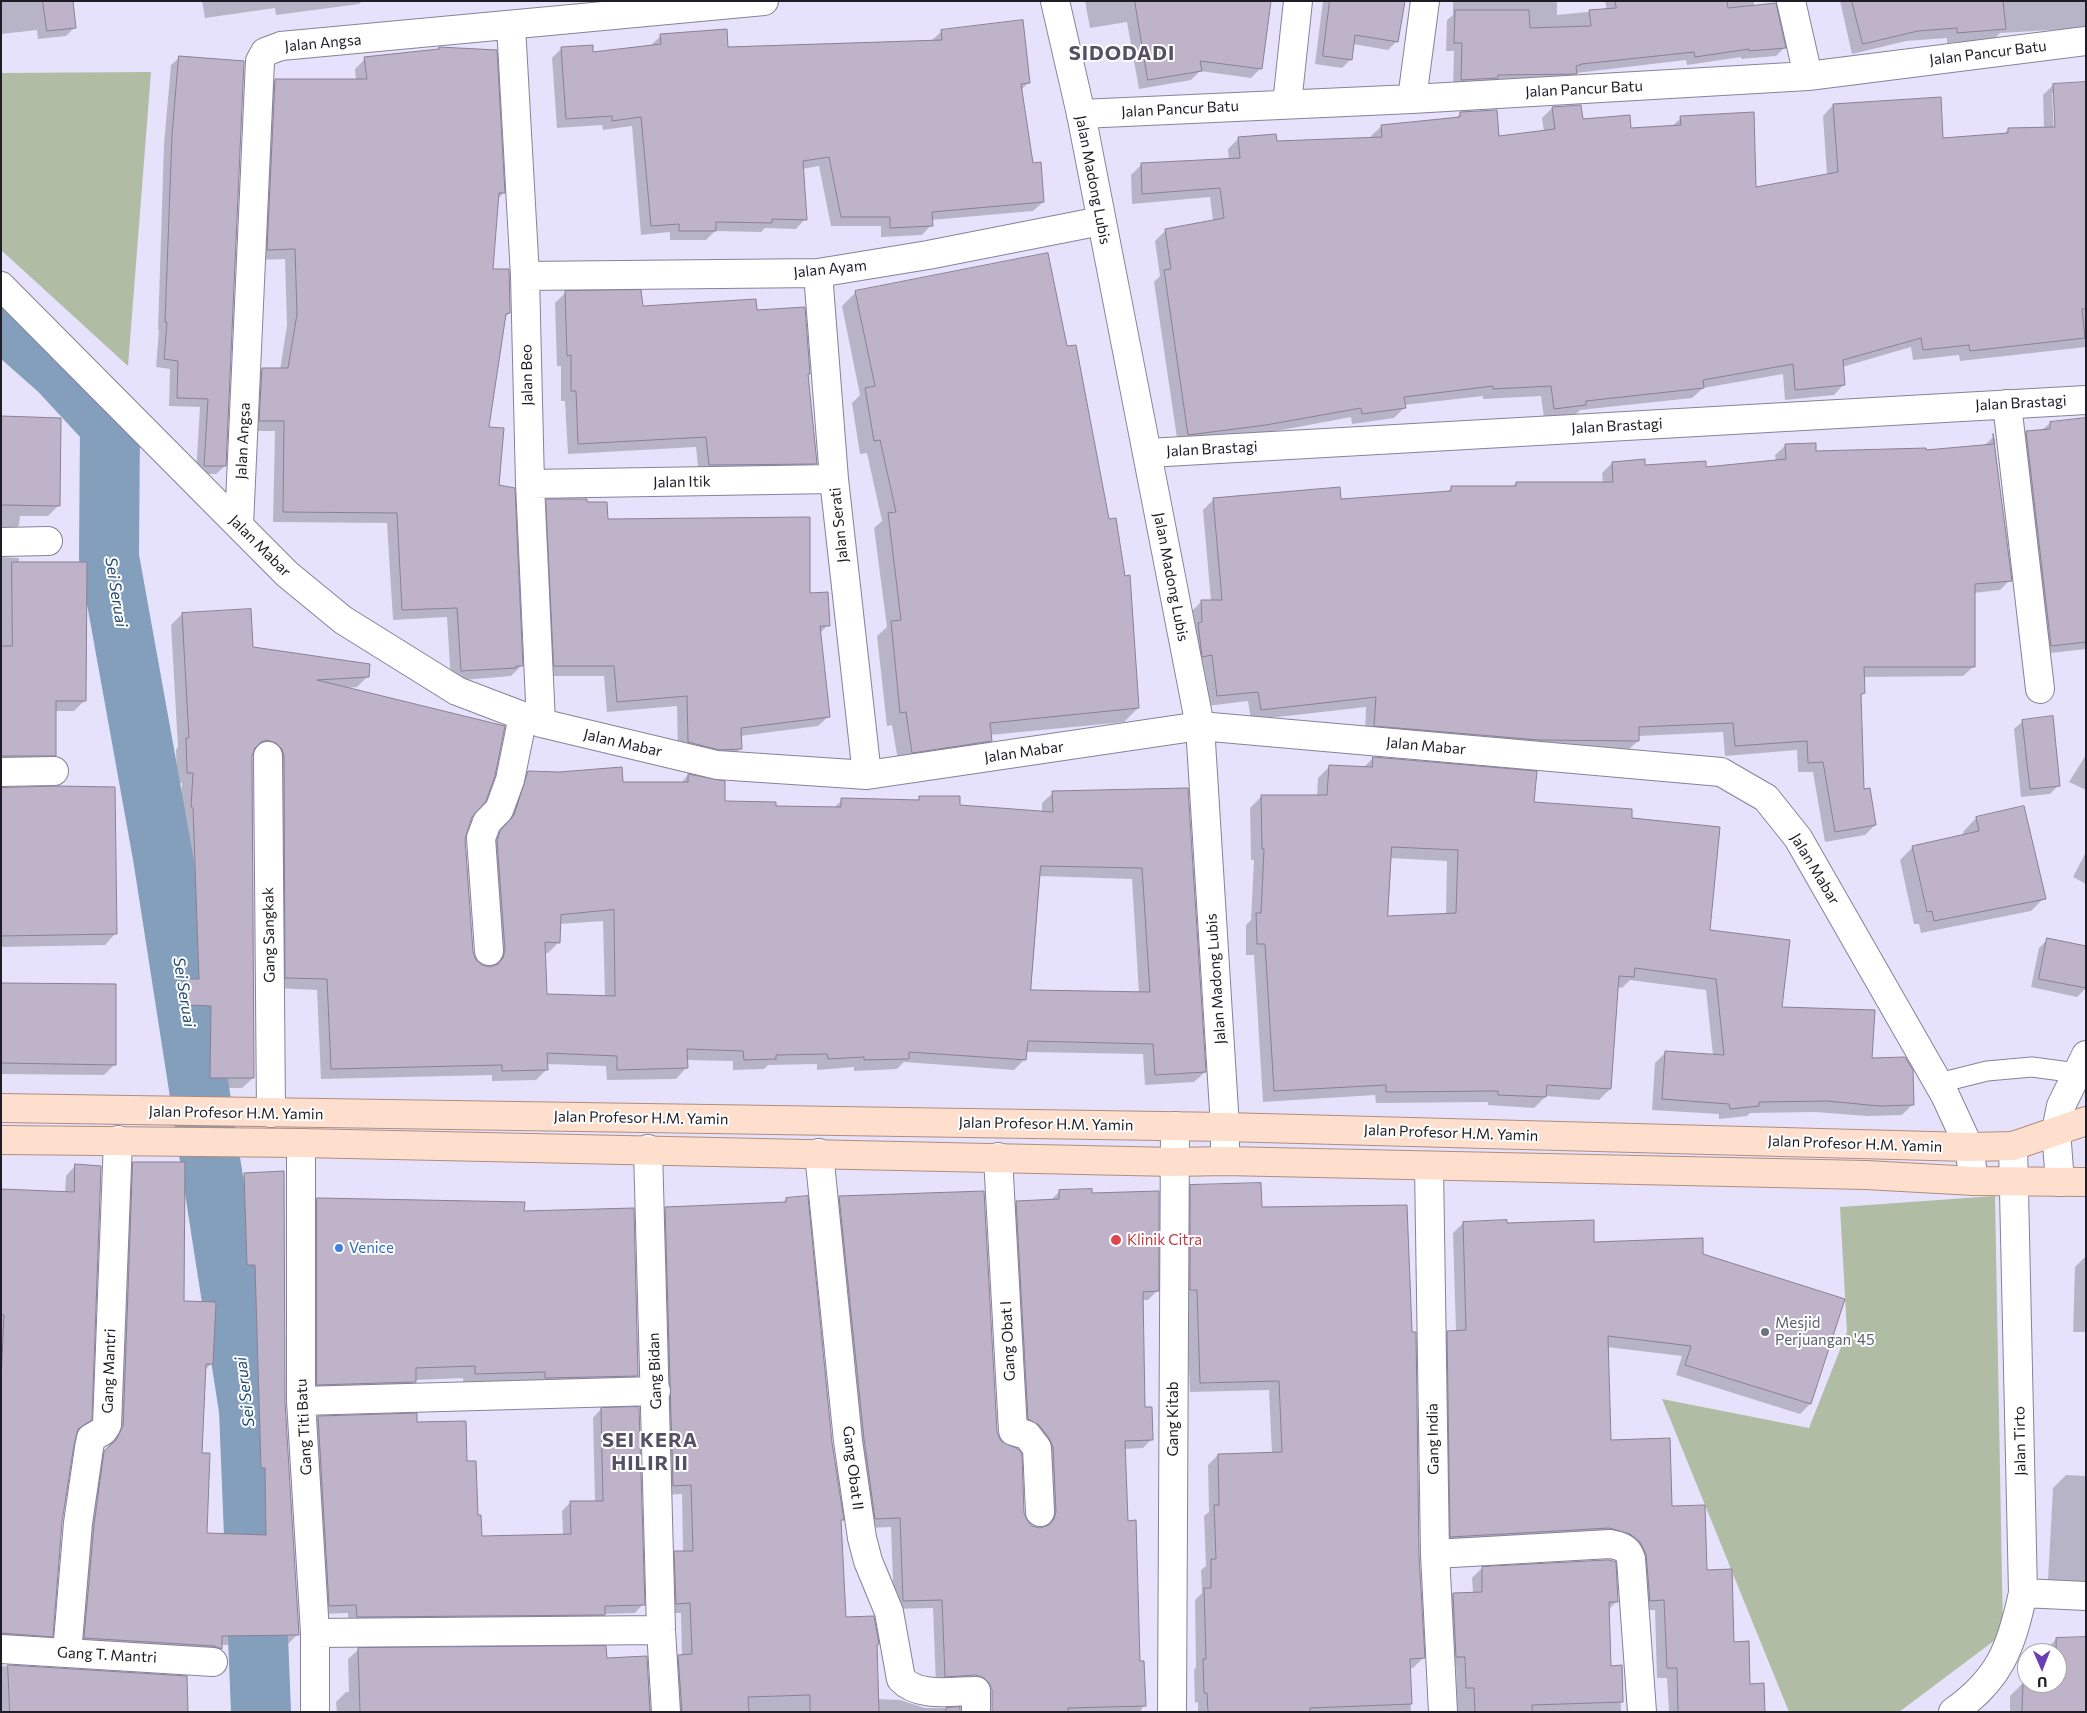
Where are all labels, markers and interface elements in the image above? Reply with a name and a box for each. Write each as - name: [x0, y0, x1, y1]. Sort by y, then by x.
- street label: Jalan Angsa: [284, 31, 362, 55]
- street label: Jalan Pancur Batu: [1928, 37, 2048, 69]
- district label: SIDODADI: [1068, 41, 1176, 65]
- street label: Jalan Pancur Batu: [1525, 77, 1643, 101]
- street label: Jalan Pancur Batu: [1121, 97, 1239, 121]
- street label: Jalan Madong Lubis: [1072, 114, 1114, 246]
- street label: Jalan Ayam: [792, 256, 868, 282]
- street label: Jalan Beo: [517, 344, 537, 406]
- street label: Jalan Brastagi: [1975, 392, 2067, 414]
- street label: Jalan Angsa: [232, 402, 254, 480]
- street label: Jalan Brastagi: [1571, 415, 1663, 437]
- street label: Jalan Brastagi: [1166, 438, 1258, 460]
- street label: Jalan Itik: [653, 472, 711, 492]
- street label: Jalan Serati: [826, 486, 852, 564]
- street label: Jalan Mabar: [225, 511, 295, 581]
- street label: Jalan Madong Lubis: [1150, 511, 1192, 643]
- water label: Sei Seruai: [101, 556, 131, 628]
- street label: Jalan Mabar: [582, 725, 664, 761]
- street label: Jalan Mabar: [1385, 734, 1467, 758]
- street label: Jalan Mabar: [983, 738, 1065, 766]
- street label: Jalan Mabar: [1787, 830, 1843, 908]
- street label: Gang Sangkak: [259, 887, 279, 983]
- street label: Jalan Madong Lubis: [1202, 913, 1230, 1045]
- water label: Sei Seruai: [169, 956, 199, 1028]
- street label: Jalan Profesor H.M. Yamin: [149, 1102, 323, 1124]
- street label: Jalan Profesor H.M. Yamin: [554, 1107, 728, 1129]
- street label: Jalan Profesor H.M. Yamin: [959, 1113, 1133, 1135]
- street label: Jalan Profesor H.M. Yamin: [1363, 1121, 1539, 1145]
- street label: Jalan Profesor H.M. Yamin: [1767, 1132, 1943, 1156]
- place label: Klinik Citra: [1127, 1231, 1202, 1249]
- marker: Klinik Citra: [1109, 1233, 1123, 1247]
- place label: Venice: [349, 1239, 394, 1257]
- marker: Venice: [333, 1242, 345, 1254]
- street label: Gang Obat I: [997, 1300, 1019, 1382]
- place label: Mesjid Perjuangan '45: [1775, 1314, 1875, 1349]
- marker: Mesjid Perjuangan '45: [1759, 1326, 1771, 1338]
- street label: Gang Mantri: [99, 1328, 119, 1414]
- street label: Gang Bidan: [645, 1332, 665, 1410]
- water label: Sei Seruai: [231, 1356, 259, 1428]
- street label: Gang Titi Batu: [292, 1378, 316, 1476]
- street label: Gang Kitab: [1164, 1381, 1182, 1457]
- street label: Gang India: [1423, 1403, 1443, 1475]
- street label: Jalan Tirto: [2010, 1406, 2030, 1476]
- street label: Gang Obat II: [839, 1425, 867, 1511]
- district label: SEI KERA HILIR II: [601, 1428, 699, 1475]
- street label: Gang T. Mantri: [57, 1643, 157, 1667]
- north arrow: [2017, 1643, 2067, 1693]
- text: U: [2037, 1674, 2048, 1691]

